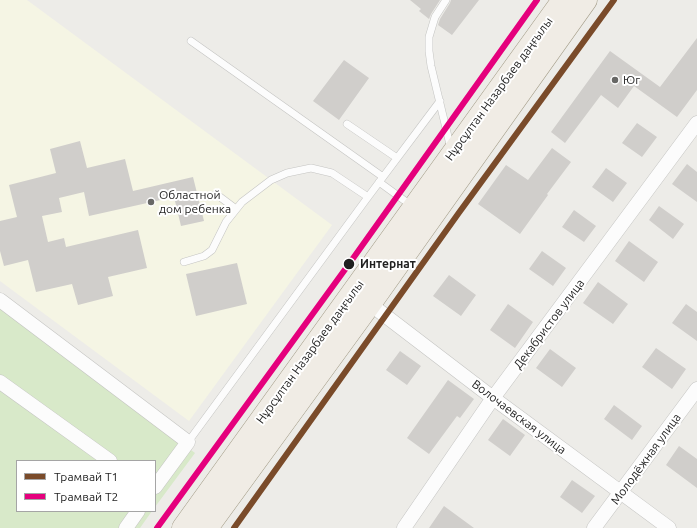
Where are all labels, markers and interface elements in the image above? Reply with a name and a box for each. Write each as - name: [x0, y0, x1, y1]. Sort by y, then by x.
- street label: Нұрсұлтан Назарбаев даңғылы: [442, 15, 556, 163]
- place label: Юг: [623, 73, 640, 87]
- marker: Юг: [610, 75, 620, 85]
- place label: Областной дом ребенка: [159, 188, 231, 216]
- marker: Областной дом ребенка: [146, 197, 156, 207]
- marker: Интернат: [342, 257, 356, 271]
- place label: Интернат: [360, 257, 416, 271]
- street label: Декабристов улица: [511, 276, 587, 372]
- street label: Нұрсұлтан Назарбаев даңғылы: [253, 278, 367, 426]
- street label: Волочаевская улица: [469, 377, 569, 457]
- street label: Молодёжная улица: [608, 411, 684, 507]
- legend: [16, 460, 156, 512]
- text: Трамвай T1: [54, 470, 118, 483]
- text: Трамвай T2: [54, 490, 118, 503]

